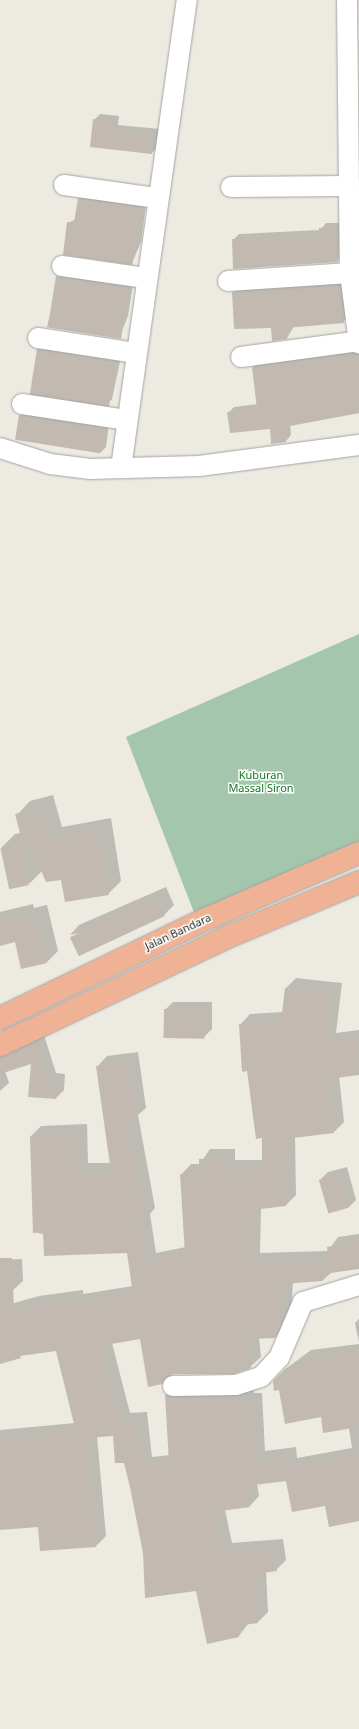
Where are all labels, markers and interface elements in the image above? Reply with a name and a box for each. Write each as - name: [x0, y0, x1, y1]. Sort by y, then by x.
- park label: Kuburan Massal Siron: [228, 769, 294, 795]
- street label: Jalan Bandara: [143, 911, 213, 953]

